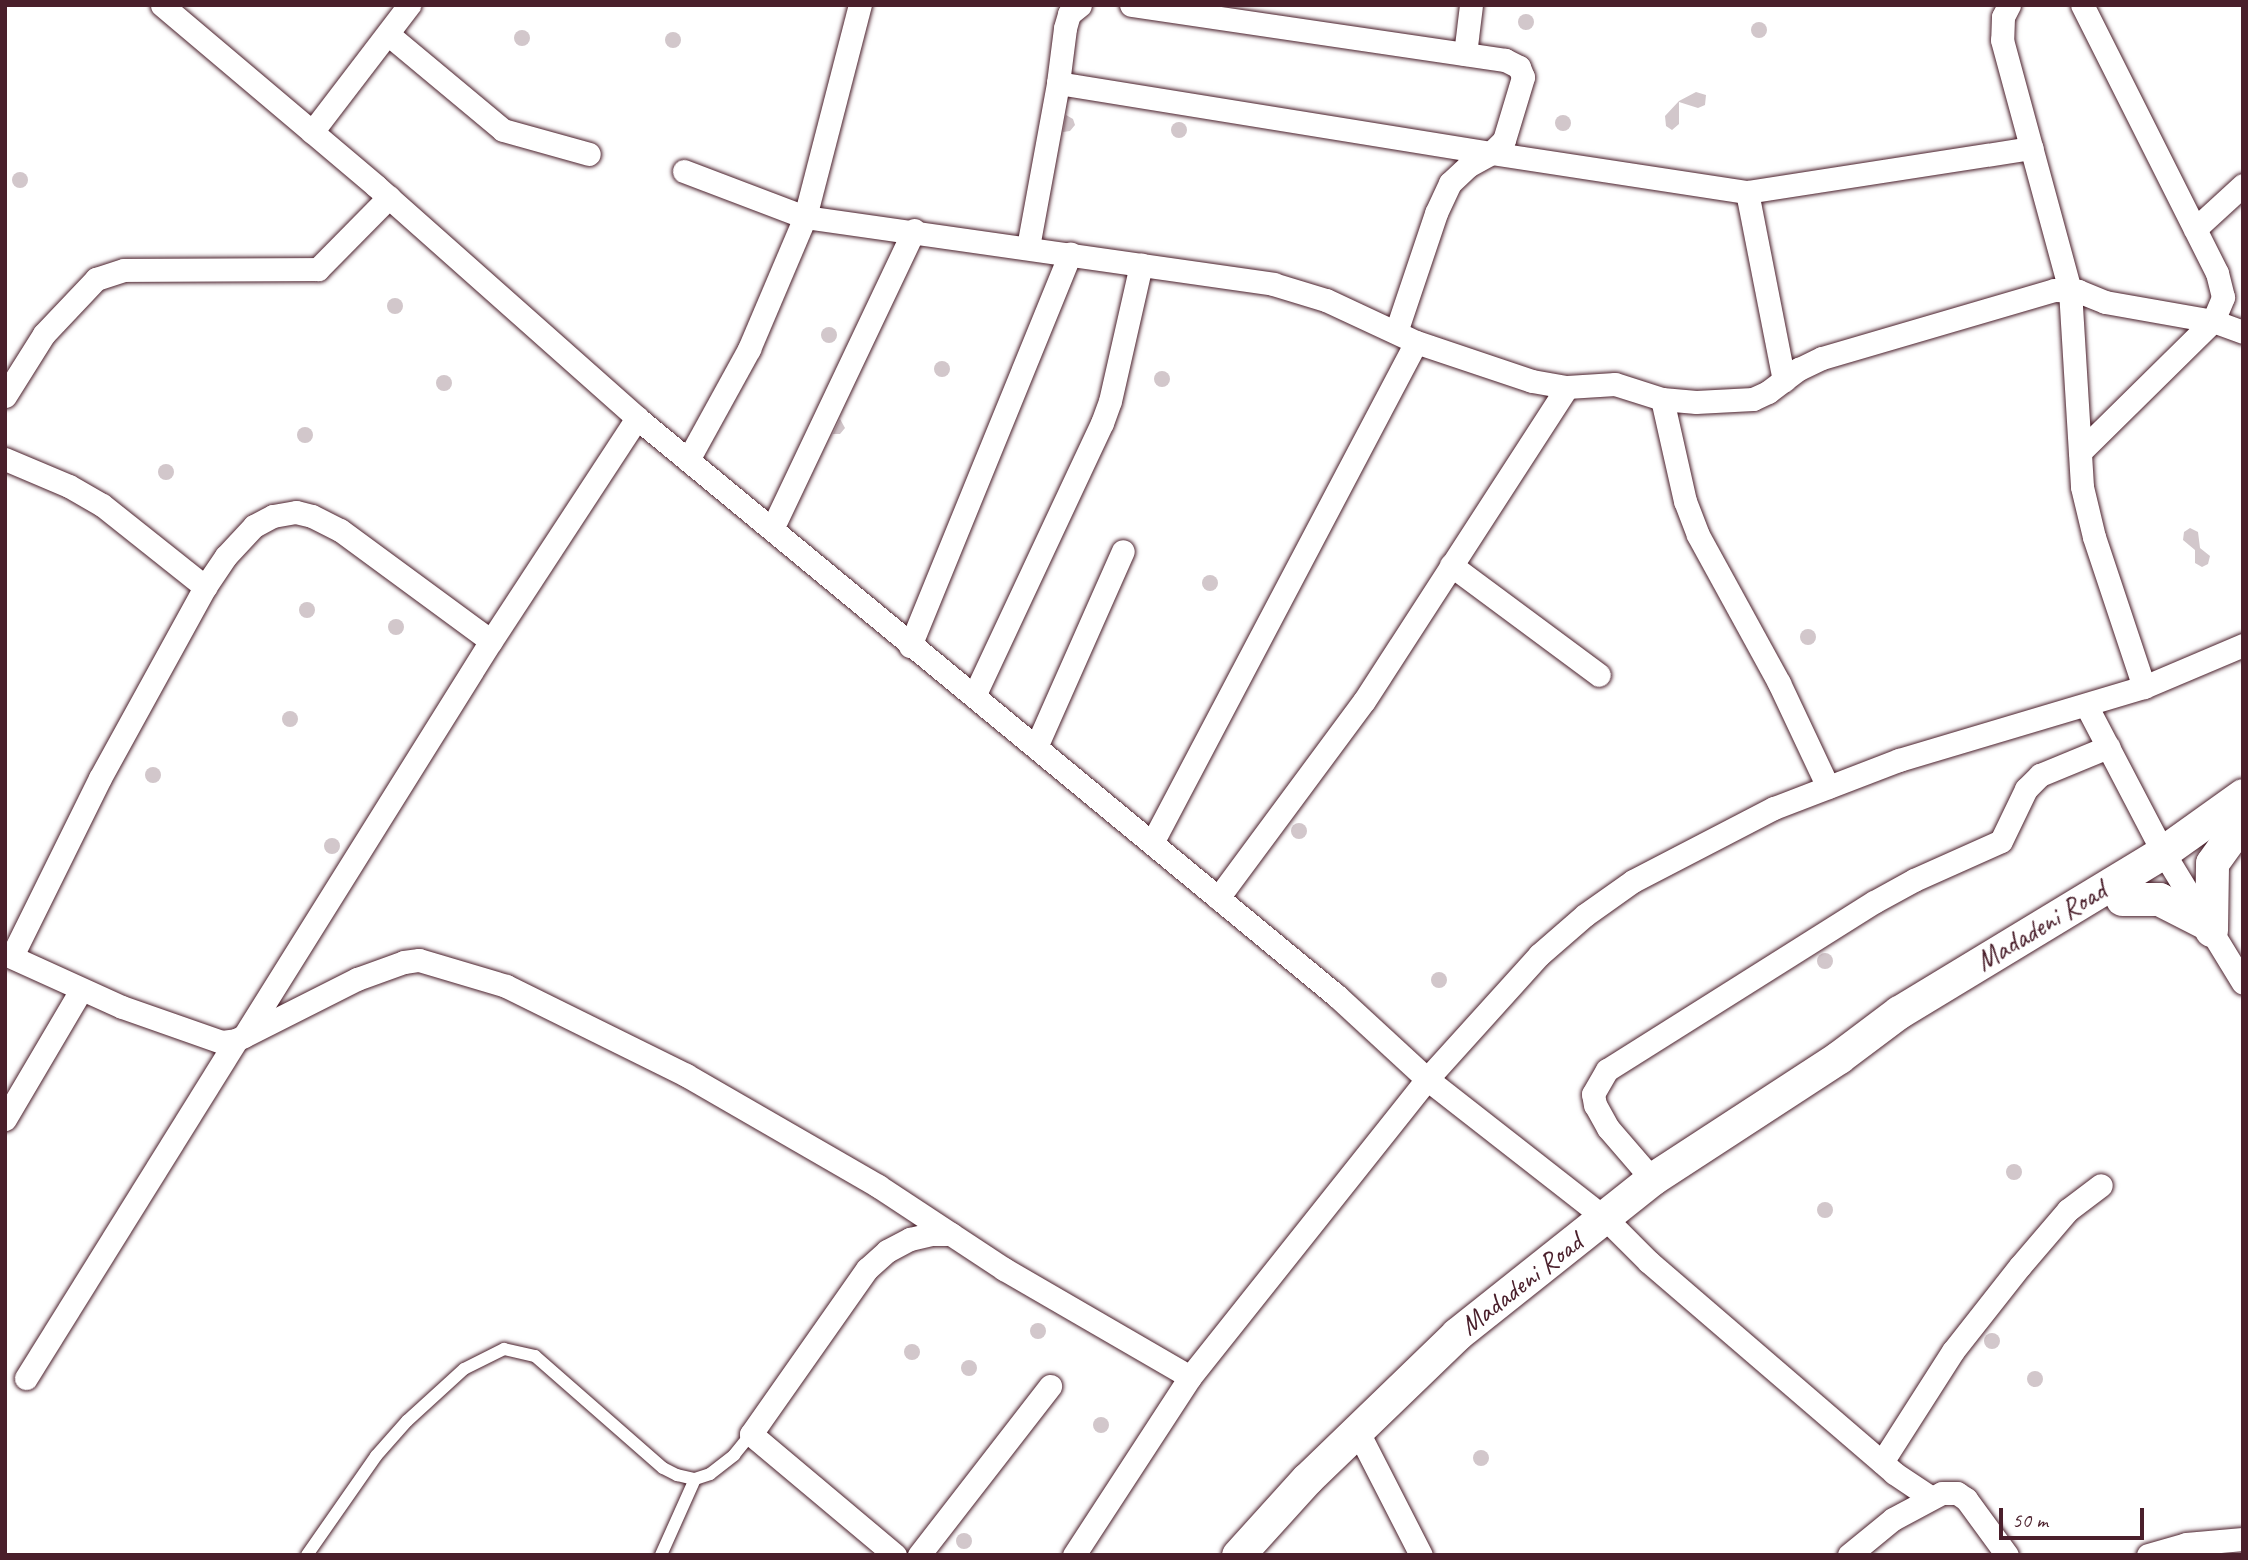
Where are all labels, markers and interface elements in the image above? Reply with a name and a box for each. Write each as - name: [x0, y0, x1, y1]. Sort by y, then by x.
- street label: Madadeni Road: [1970, 874, 2112, 978]
- street label: Madadeni Road: [1453, 1226, 1589, 1342]
- scale bar: [2003, 1494, 2148, 1538]
- text: 50 m: [2012, 1507, 2048, 1533]

